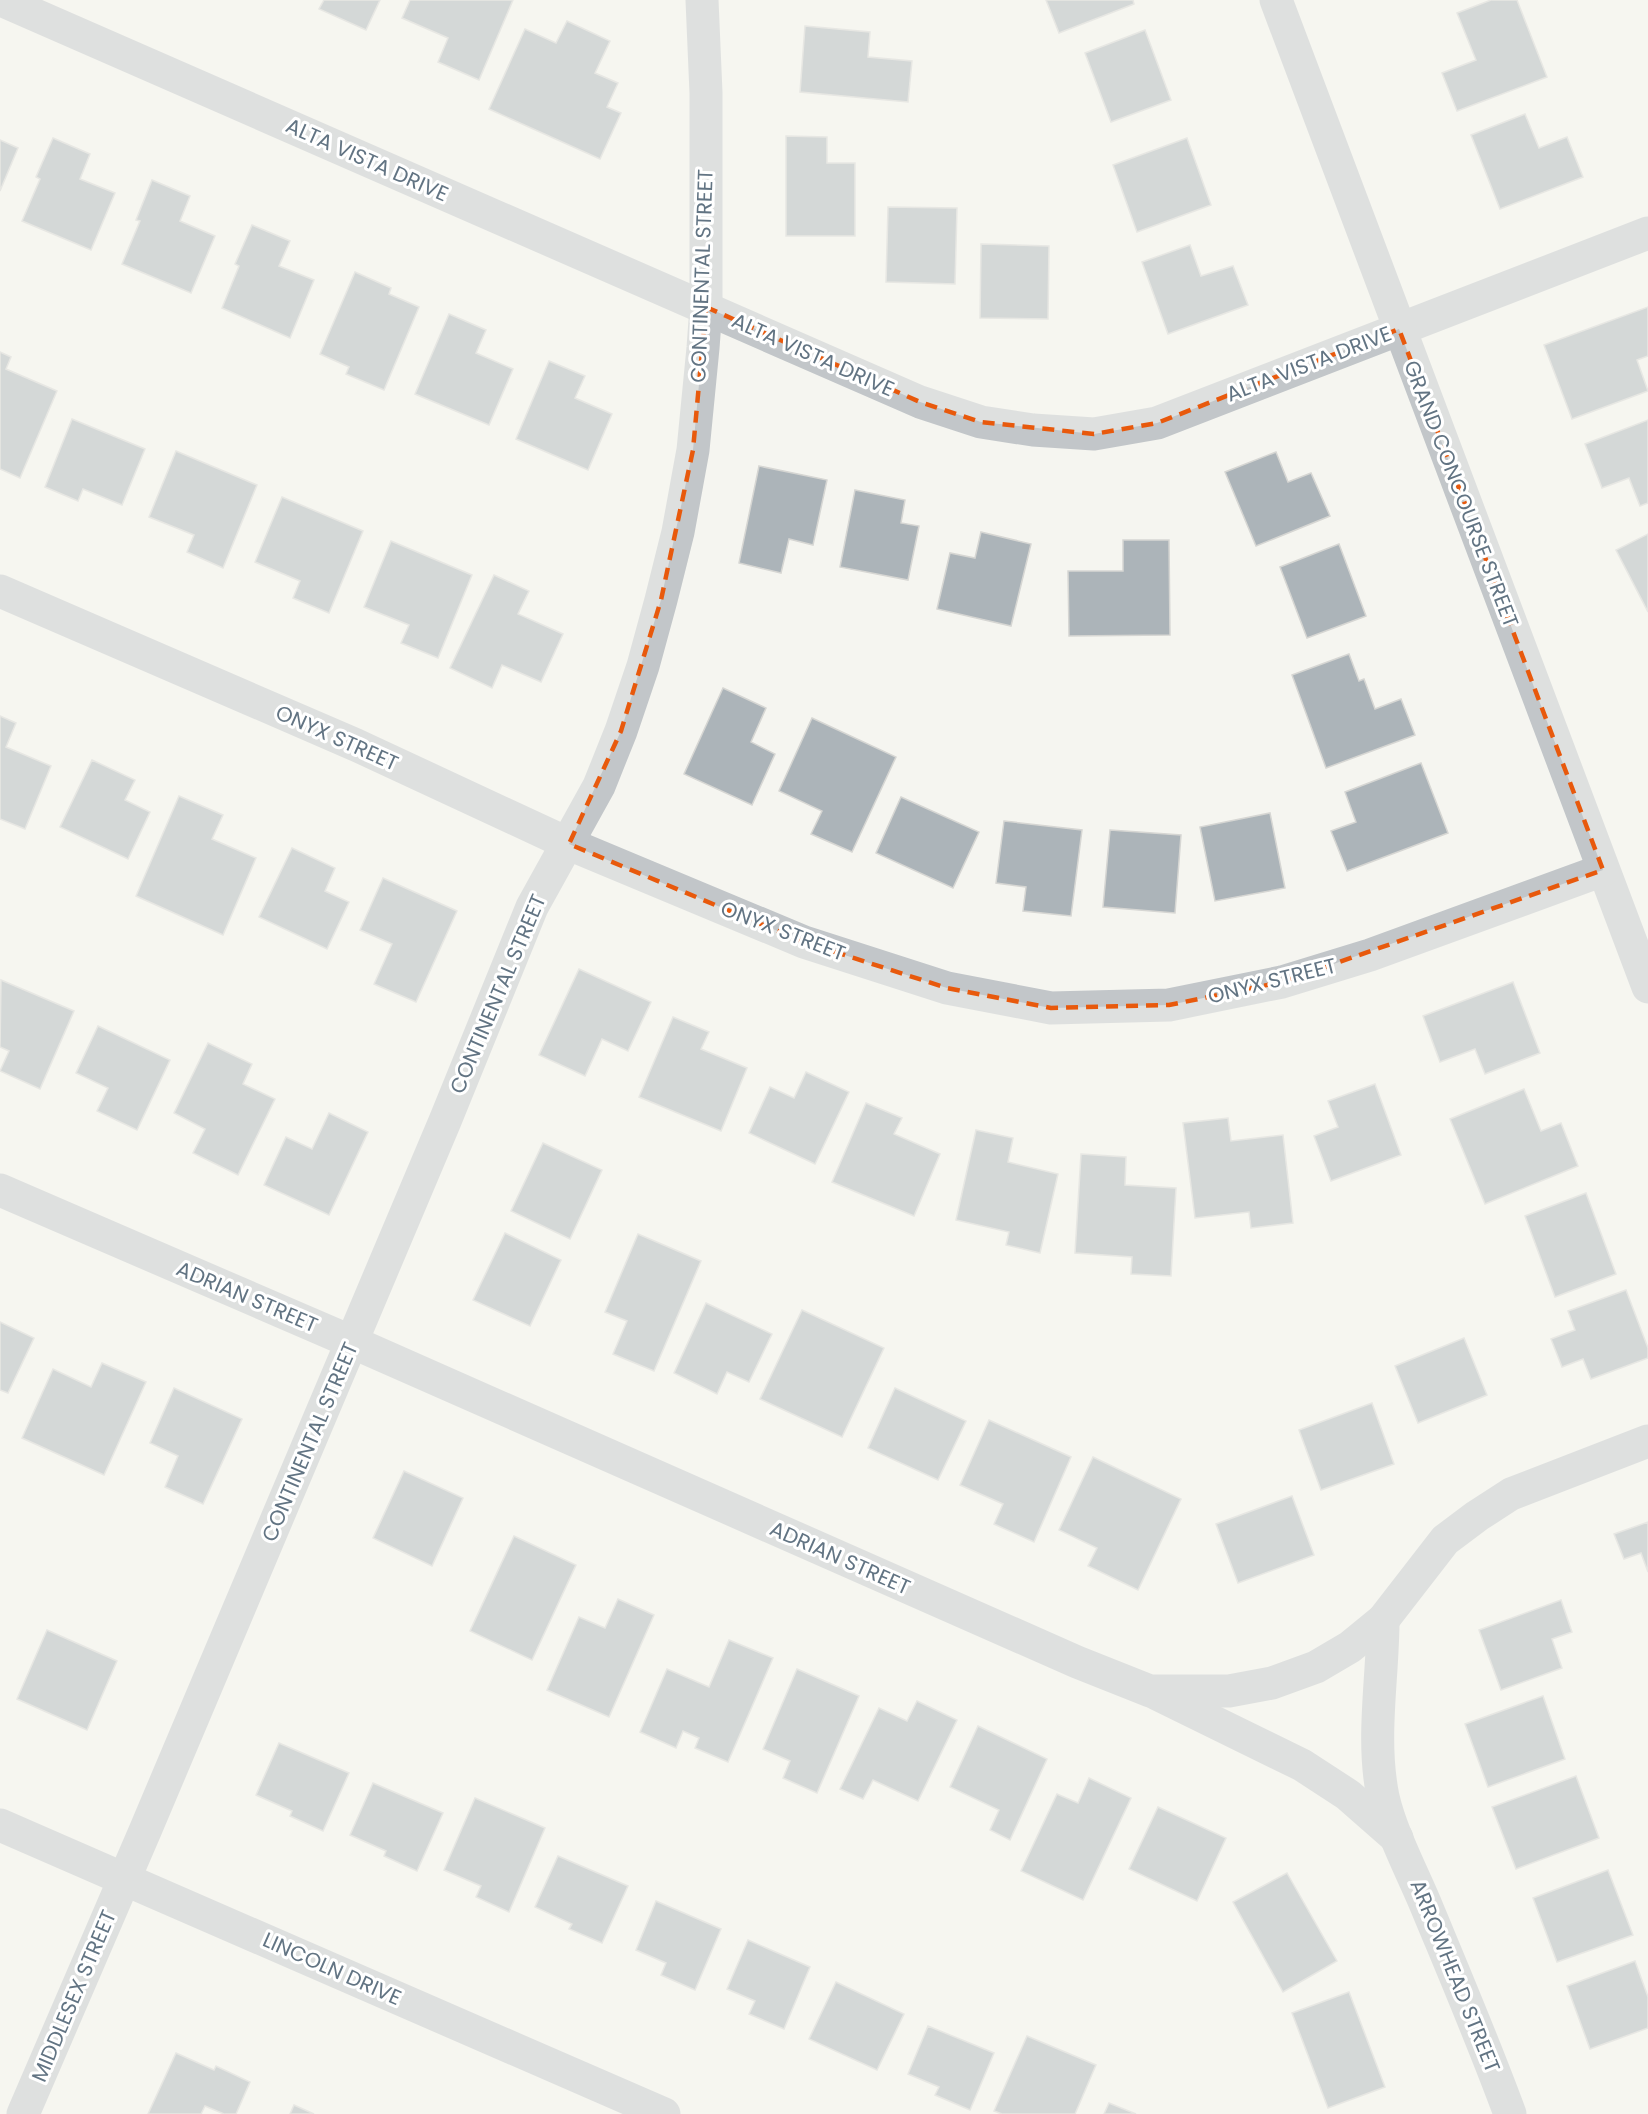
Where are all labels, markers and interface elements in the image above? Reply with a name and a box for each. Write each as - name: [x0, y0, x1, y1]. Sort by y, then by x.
- street label: ALTA VISTA DRIVE: [281, 111, 453, 208]
- street label: CONTINENTAL STREET: [683, 169, 720, 383]
- street label: ALTA VISTA DRIVE: [727, 306, 899, 403]
- street label: ALTA VISTA DRIVE: [1222, 319, 1396, 408]
- street label: GRAND CONCOURSE STREET: [1397, 356, 1526, 631]
- street label: ONYX STREET: [271, 698, 403, 778]
- street label: CONTINENTAL STREET: [442, 890, 553, 1098]
- street label: ONYX STREET: [717, 893, 850, 968]
- street label: ONYX STREET: [1205, 951, 1339, 1010]
- street label: ADRIAN STREET: [172, 1254, 322, 1339]
- street label: CONTINENTAL STREET: [254, 1338, 365, 1546]
- street label: ADRIAN STREET: [765, 1514, 915, 1601]
- street label: ARROWHEAD STREET: [1403, 1875, 1507, 2077]
- street label: MIDDLESEX STREET: [24, 1905, 123, 2086]
- street label: LINCOLN DRIVE: [258, 1925, 406, 2012]

